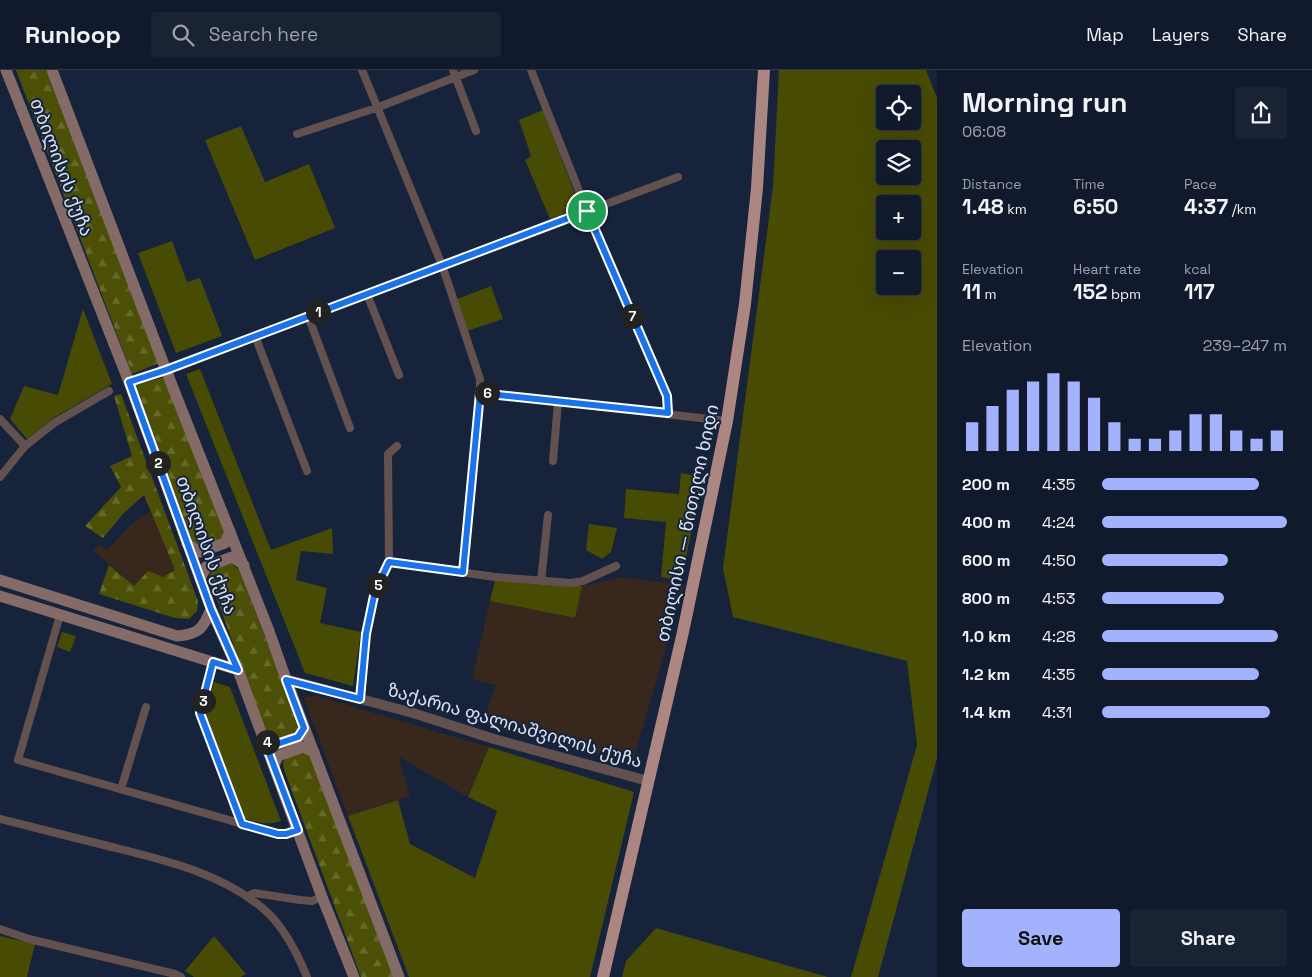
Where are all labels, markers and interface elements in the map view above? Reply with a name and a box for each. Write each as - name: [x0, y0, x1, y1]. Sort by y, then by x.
- search box: [151, 12, 501, 57]
- text: Runloop: [25, 19, 121, 50]
- icon: search: [169, 21, 197, 49]
- text: Search here: [209, 22, 318, 47]
- text: Map: [1086, 23, 1124, 46]
- text: Layers: [1152, 23, 1209, 46]
- text: Share: [1237, 23, 1287, 46]
- text: Morning run: [962, 84, 1127, 120]
- map controls: [876, 85, 921, 295]
- button: locate: [876, 85, 921, 130]
- button: share: [1235, 87, 1287, 139]
- street label: თბილისის ქუჩა: [25, 95, 99, 239]
- text: 06:08: [962, 121, 1006, 142]
- button: layers: [876, 140, 921, 185]
- text: Distance: [962, 175, 1022, 193]
- text: Time: [1073, 175, 1105, 193]
- text: Pace: [1184, 175, 1217, 193]
- pin: [566, 190, 608, 232]
- text: 1.48: [962, 193, 1004, 220]
- text: 6:50: [1073, 193, 1118, 220]
- text: 4:37: [1184, 193, 1228, 220]
- button: +: [876, 195, 921, 240]
- icon: arrive: [573, 197, 601, 225]
- text: km: [1004, 200, 1027, 218]
- text: /km: [1228, 200, 1256, 218]
- button: −: [876, 250, 921, 295]
- text: Elevation: [962, 260, 1023, 278]
- text: Heart rate: [1073, 260, 1141, 278]
- text: kcal: [1184, 260, 1211, 278]
- text: 11: [962, 278, 981, 305]
- text: 152: [1073, 278, 1107, 305]
- text: 117: [1184, 278, 1215, 305]
- text: m: [981, 285, 997, 303]
- text: bpm: [1107, 285, 1141, 303]
- pin: 1: [306, 300, 330, 324]
- text: 1: [315, 303, 322, 321]
- pin: 7: [620, 304, 644, 328]
- text: 7: [629, 307, 636, 325]
- text: Elevation: [962, 335, 1032, 356]
- text: 239–247 m: [1203, 335, 1287, 356]
- pin: 6: [474, 380, 500, 406]
- text: 6: [483, 384, 492, 402]
- street label: თბილისი — წითელი ხიდი: [651, 402, 723, 644]
- pin: 2: [146, 450, 170, 476]
- text: 2: [154, 454, 163, 472]
- street label: თბილისის ქუჩა: [171, 473, 243, 617]
- text: 200 m: [962, 474, 1010, 495]
- text: 4:35: [1042, 474, 1075, 495]
- text: 400 m: [962, 512, 1011, 533]
- text: 4:24: [1042, 512, 1075, 533]
- text: 600 m: [962, 550, 1010, 571]
- text: 4:50: [1042, 550, 1076, 571]
- pin: 5: [366, 572, 390, 598]
- text: 5: [374, 576, 383, 594]
- text: 800 m: [962, 588, 1010, 609]
- text: 4:53: [1042, 588, 1075, 609]
- text: 1.0 km: [962, 626, 1011, 647]
- text: 4:28: [1042, 626, 1076, 647]
- text: 1.2 km: [962, 664, 1010, 685]
- text: 4:35: [1042, 664, 1075, 685]
- street label: ზაქარია ფალიაშვილის ქუჩა: [385, 678, 645, 772]
- pin: 3: [190, 688, 216, 714]
- text: 3: [199, 692, 208, 710]
- text: 1.4 km: [962, 702, 1011, 723]
- text: 4:31: [1042, 702, 1072, 723]
- pin: 4: [254, 730, 280, 754]
- text: 4: [263, 733, 272, 751]
- button: Save: [962, 909, 1120, 967]
- button: Share: [1130, 909, 1287, 967]

